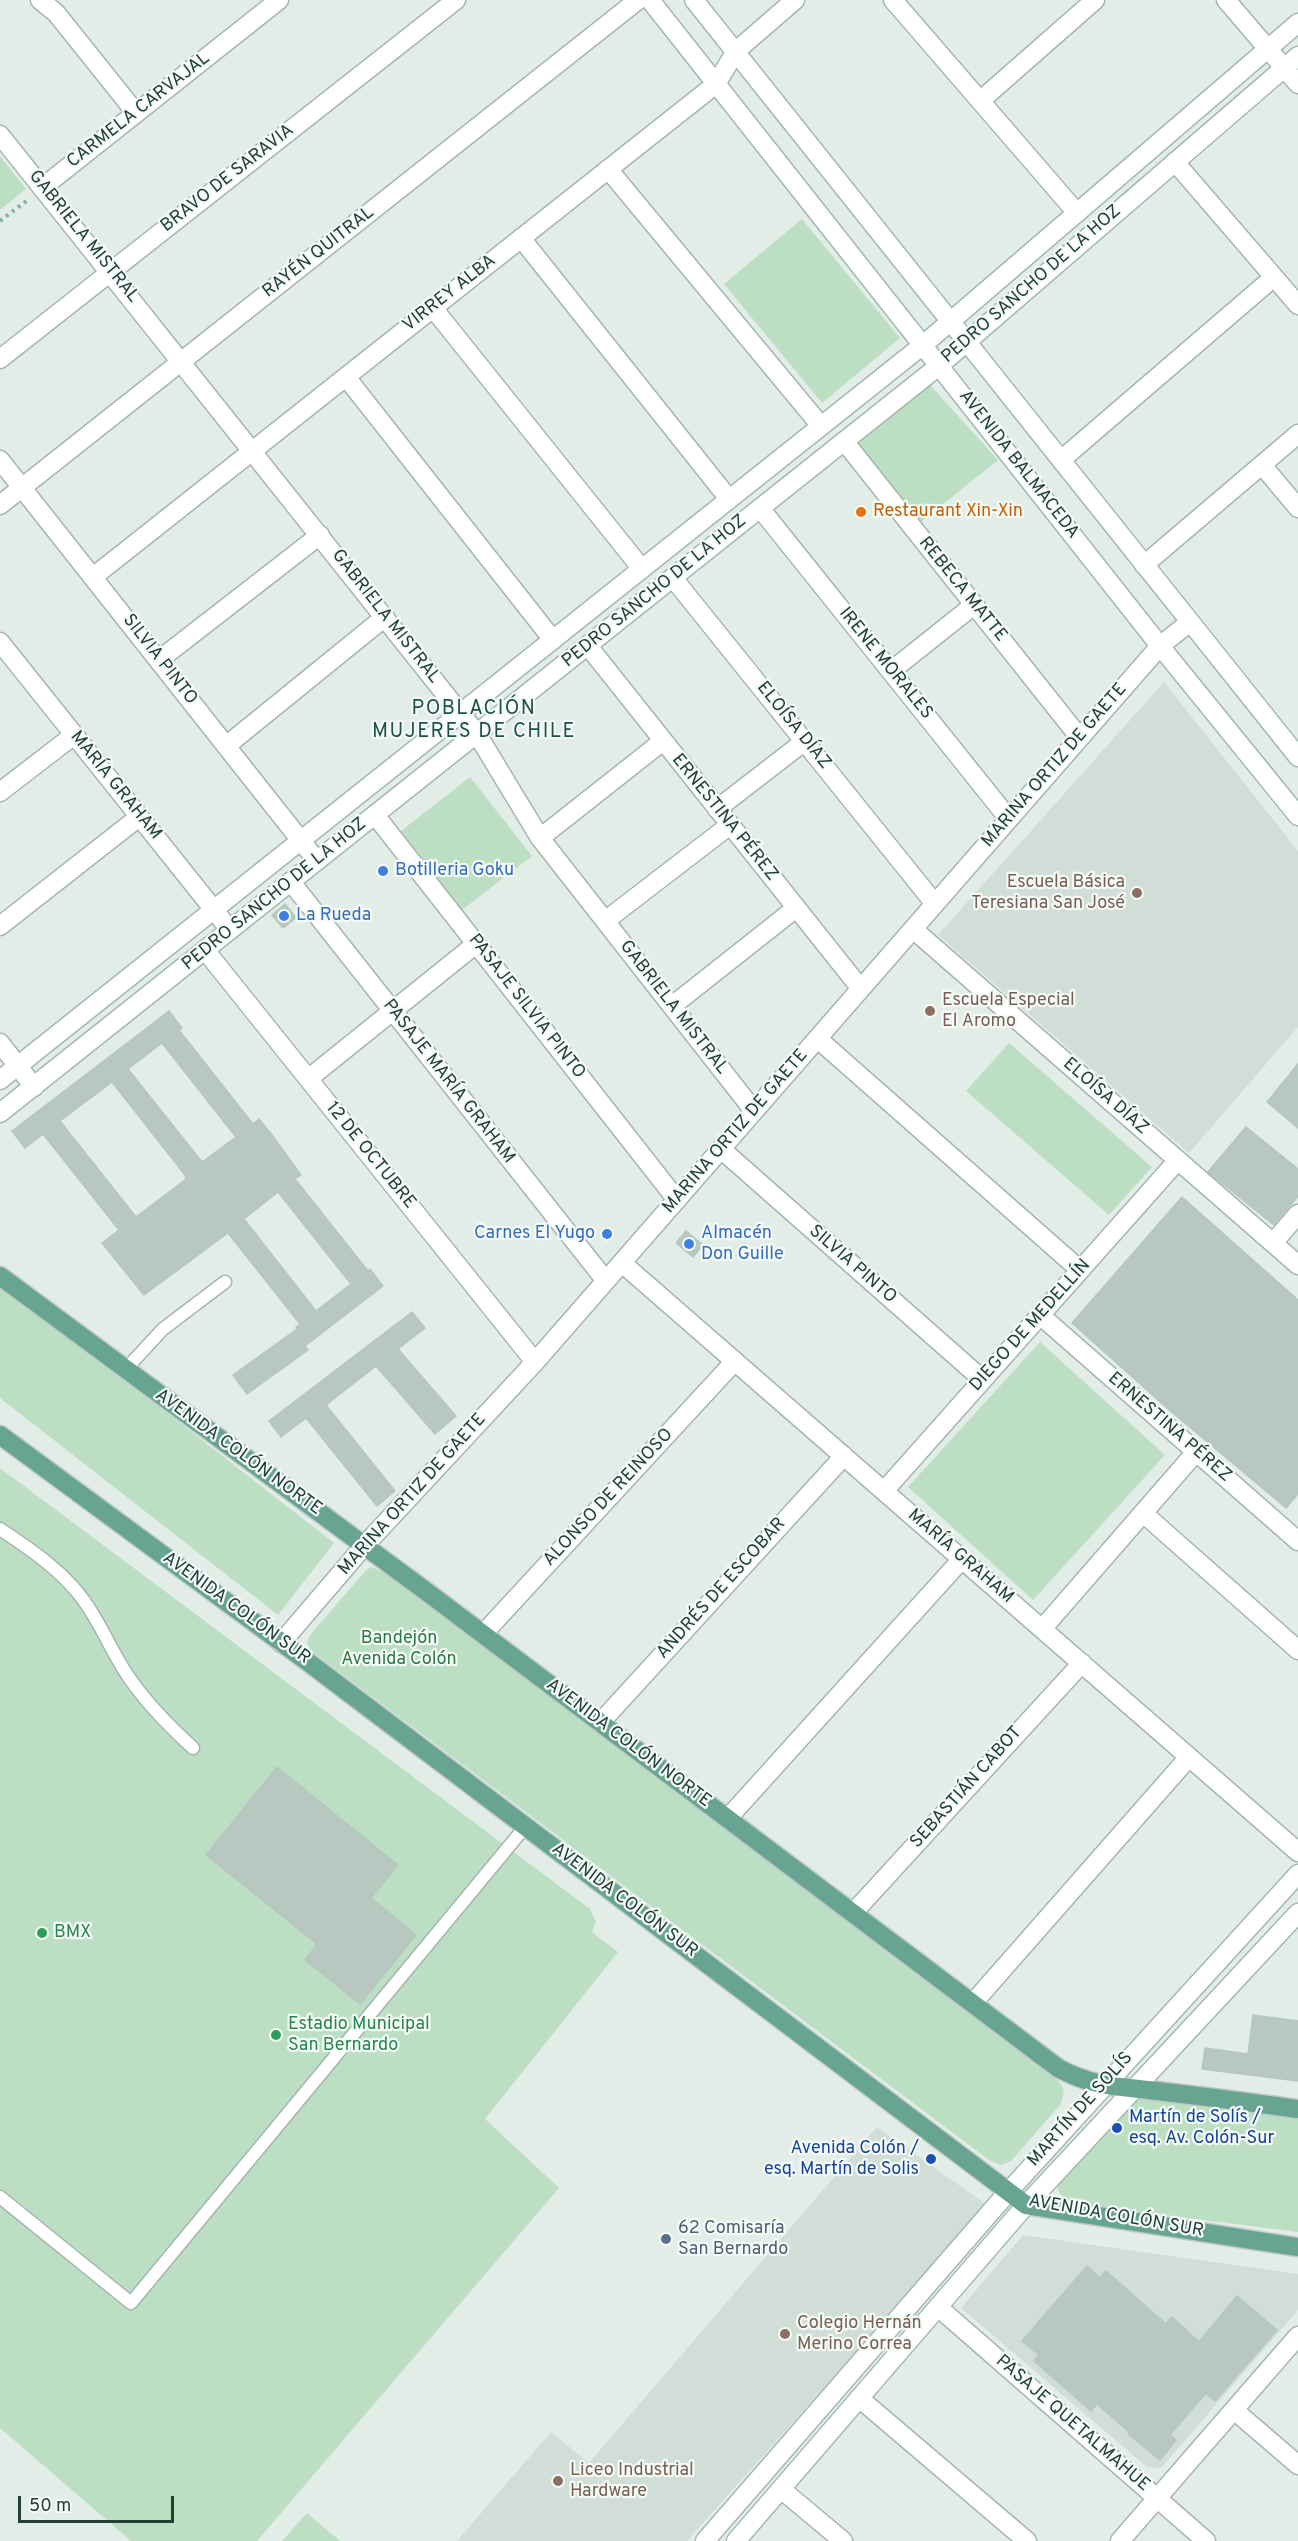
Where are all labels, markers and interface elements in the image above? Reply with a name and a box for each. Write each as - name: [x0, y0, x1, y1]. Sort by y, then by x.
- street label: CARMELA CARVAJAL: [63, 49, 215, 173]
- street label: BRAVO DE SARAVIA: [157, 120, 299, 238]
- street label: GABRIELA MISTRAL: [23, 167, 143, 307]
- street label: PEDRO SANCHO DE LA HOZ: [938, 201, 1126, 369]
- street label: RAYÉN QUITRAL: [259, 203, 379, 303]
- street label: VIRREY ALBA: [399, 251, 501, 337]
- street label: AVENIDA BALMACEDA: [953, 386, 1083, 544]
- place label: Restaurant Xin-Xin: [873, 501, 1023, 523]
- marker: Restaurant Xin-Xin: [854, 505, 868, 519]
- street label: PEDRO SANCHO DE LA HOZ: [559, 511, 751, 673]
- street label: REBECA MATTE: [913, 533, 1011, 647]
- street label: GABRIELA MISTRAL: [326, 546, 444, 688]
- street label: IRENE MORALES: [833, 604, 937, 724]
- street label: SILVIA PINTO: [117, 610, 201, 710]
- street label: ELOÍSA DÍAZ: [751, 678, 835, 774]
- street label: MARINA ORTIZ DE GAETE: [978, 679, 1132, 853]
- district label: POBLACIÓN MUJERES DE CHILE: [372, 698, 576, 745]
- street label: MARÍA GRAHAM: [65, 727, 165, 845]
- street label: ERNESTINA PÉREZ: [666, 750, 782, 886]
- street label: PEDRO SANCHO DE LA HOZ: [179, 814, 371, 976]
- place label: Botilleria Goku: [395, 860, 514, 882]
- marker: Botilleria Goku: [376, 864, 390, 878]
- place label: Escuela Básica Teresiana San José: [971, 872, 1125, 914]
- marker: Escuela Básica Teresiana San José: [1130, 886, 1144, 900]
- place label: La Rueda: [296, 905, 371, 927]
- marker: La Rueda: [277, 909, 291, 923]
- street label: PASAJE SILVIA PINTO: [463, 930, 589, 1084]
- street label: GABRIELA MISTRAL: [614, 937, 732, 1079]
- place label: Escuela Especial El Aromo: [942, 990, 1075, 1032]
- street label: PASAJE MARÍA GRAHAM: [377, 996, 519, 1168]
- marker: Escuela Especial El Aromo: [923, 1004, 937, 1018]
- street label: MARINA ORTIZ DE GAETE: [659, 1045, 813, 1219]
- street label: ELOÍSA DÍAZ: [1058, 1054, 1152, 1140]
- street label: 12 DE OCTUBRE: [320, 1098, 420, 1214]
- street label: SILVIA PINTO: [804, 1221, 900, 1309]
- place label: Carnes El Yugo: [474, 1223, 595, 1245]
- place label: Almacén Don Guille: [701, 1223, 784, 1266]
- marker: Carnes El Yugo: [600, 1227, 614, 1241]
- marker: Almacén Don Guille: [682, 1237, 696, 1251]
- street label: DIEGO DE MEDELLÍN: [966, 1256, 1096, 1396]
- street label: ERNESTINA PÉREZ: [1103, 1368, 1235, 1488]
- street label: AVENIDA COLÓN NORTE: [150, 1385, 326, 1521]
- street label: MARINA ORTIZ DE GAETE: [335, 1410, 491, 1580]
- street label: ALONSO DE REINOSO: [540, 1425, 678, 1571]
- street label: MARÍA GRAHAM: [903, 1505, 1017, 1609]
- street label: ANDRÉS DE ESCOBAR: [653, 1514, 791, 1664]
- street label: AVENIDA COLÓN SUR: [158, 1548, 314, 1670]
- park label: Bandejón Avenida Colón: [341, 1628, 457, 1670]
- street label: AVENIDA COLÓN NORTE: [541, 1675, 715, 1813]
- street label: SEBASTIÁN CABOT: [907, 1723, 1027, 1853]
- street label: AVENIDA COLÓN SUR: [547, 1839, 701, 1963]
- place label: BMX: [54, 1922, 91, 1944]
- marker: BMX: [35, 1926, 49, 1940]
- place label: Estadio Municipal San Bernardo: [288, 2014, 430, 2056]
- marker: Estadio Municipal San Bernardo: [269, 2028, 283, 2042]
- street label: MARTÍN DE SOLÍS: [1024, 2048, 1138, 2172]
- place label: Martín de Solís / esq. Av. Colón-Sur: [1129, 2107, 1274, 2150]
- marker: Martín de Solís / esq. Av. Colón-Sur: [1110, 2121, 1124, 2135]
- place label: Avenida Colón / esq. Martín de Solis: [764, 2138, 919, 2180]
- marker: Avenida Colón / esq. Martín de Solis: [924, 2152, 938, 2166]
- street label: AVENIDA COLÓN SUR: [1027, 2191, 1205, 2243]
- place label: 62 Comisaría San Bernardo: [678, 2218, 788, 2260]
- marker: 62 Comisaría San Bernardo: [659, 2232, 673, 2246]
- place label: Colegio Hernán Merino Correa: [797, 2313, 922, 2356]
- marker: Colegio Hernán Merino Correa: [778, 2327, 792, 2341]
- street label: PASAJE QUETALMAHUE: [991, 2351, 1153, 2497]
- place label: Liceo Industrial Hardware: [570, 2460, 694, 2502]
- marker: Liceo Industrial Hardware: [551, 2474, 565, 2488]
- scale bar: [21, 2484, 177, 2522]
- text: 50 m: [29, 2495, 71, 2518]

